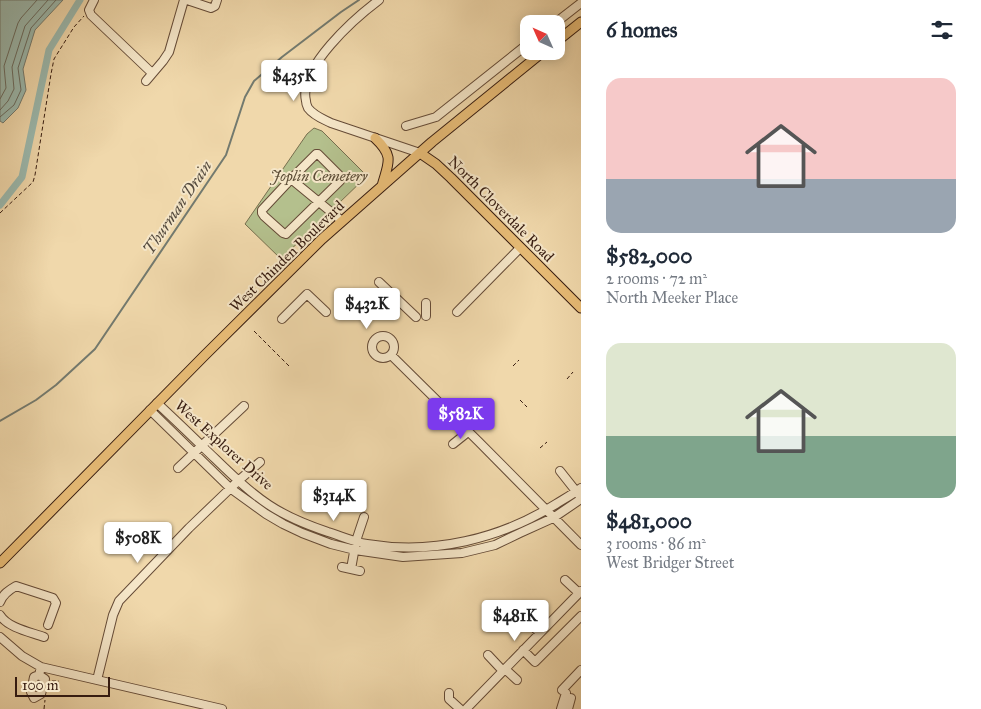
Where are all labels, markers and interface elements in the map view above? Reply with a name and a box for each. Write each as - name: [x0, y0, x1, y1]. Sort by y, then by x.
- north arrow: [520, 15, 565, 60]
- map controls: [520, 15, 565, 60]
- icon: filters: [928, 16, 956, 44]
- text: 6 homes: [606, 17, 678, 43]
- pin: $435K: [259, 59, 329, 102]
- text: $435K: [272, 66, 316, 85]
- icon: home: [736, 111, 826, 201]
- street label: North Cloverdale Road: [444, 152, 558, 266]
- water label: Thurman Drain: [139, 156, 216, 258]
- park label: Joplin Cemetery: [270, 167, 369, 186]
- street label: West Chinden Boulevard: [226, 196, 348, 315]
- text: $582,000: [606, 243, 692, 269]
- text: 2 rooms · 72 m²: [606, 269, 707, 288]
- pin: $432K: [332, 288, 402, 330]
- text: North Meeker Place: [606, 288, 738, 307]
- text: $432K: [345, 294, 389, 313]
- icon: home: [736, 376, 826, 466]
- street label: West Explorer Drive: [171, 396, 277, 494]
- pin: $582K: [426, 398, 496, 440]
- text: $582K: [439, 404, 483, 423]
- pin: $314K: [299, 480, 369, 522]
- text: $314K: [313, 486, 355, 505]
- text: $481,000: [606, 508, 692, 534]
- pin: $508K: [103, 522, 173, 564]
- text: $508K: [115, 528, 161, 547]
- text: 3 rooms · 86 m²: [606, 534, 706, 553]
- text: West Bridger Street: [606, 553, 734, 572]
- pin: $481K: [480, 600, 550, 642]
- text: $481K: [493, 606, 537, 625]
- scale bar: [15, 674, 110, 697]
- text: 100 m: [22, 677, 59, 694]

